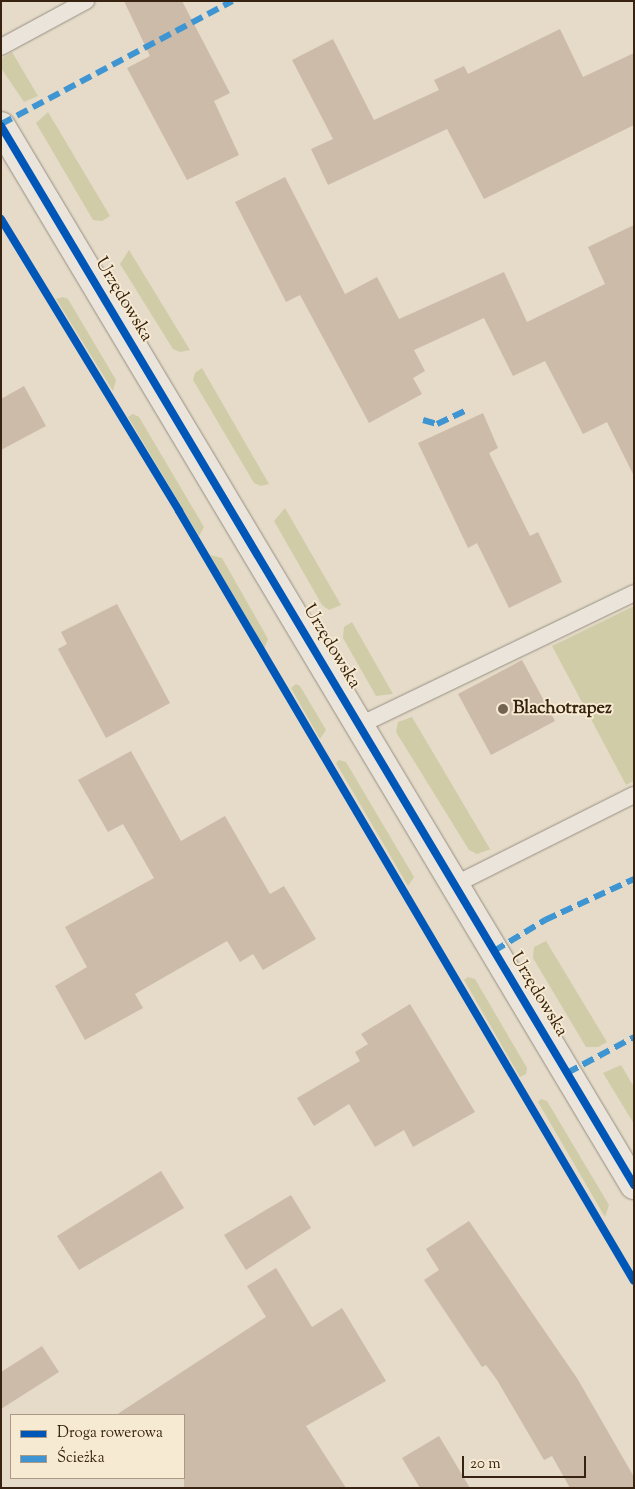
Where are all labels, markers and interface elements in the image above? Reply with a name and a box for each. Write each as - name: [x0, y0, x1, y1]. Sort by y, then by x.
- street label: Urzędowska: [89, 254, 157, 346]
- street label: Urzędowska: [297, 601, 365, 693]
- place label: Blachotrapez: [513, 698, 612, 720]
- marker: Blachotrapez: [497, 703, 509, 715]
- street label: Urzędowska: [504, 949, 572, 1041]
- legend: [10, 1414, 185, 1479]
- text: Droga rowerowa: [57, 1423, 163, 1444]
- scale bar: [465, 1446, 589, 1478]
- text: Ścieżka: [57, 1448, 105, 1469]
- text: 20 m: [470, 1454, 501, 1475]

